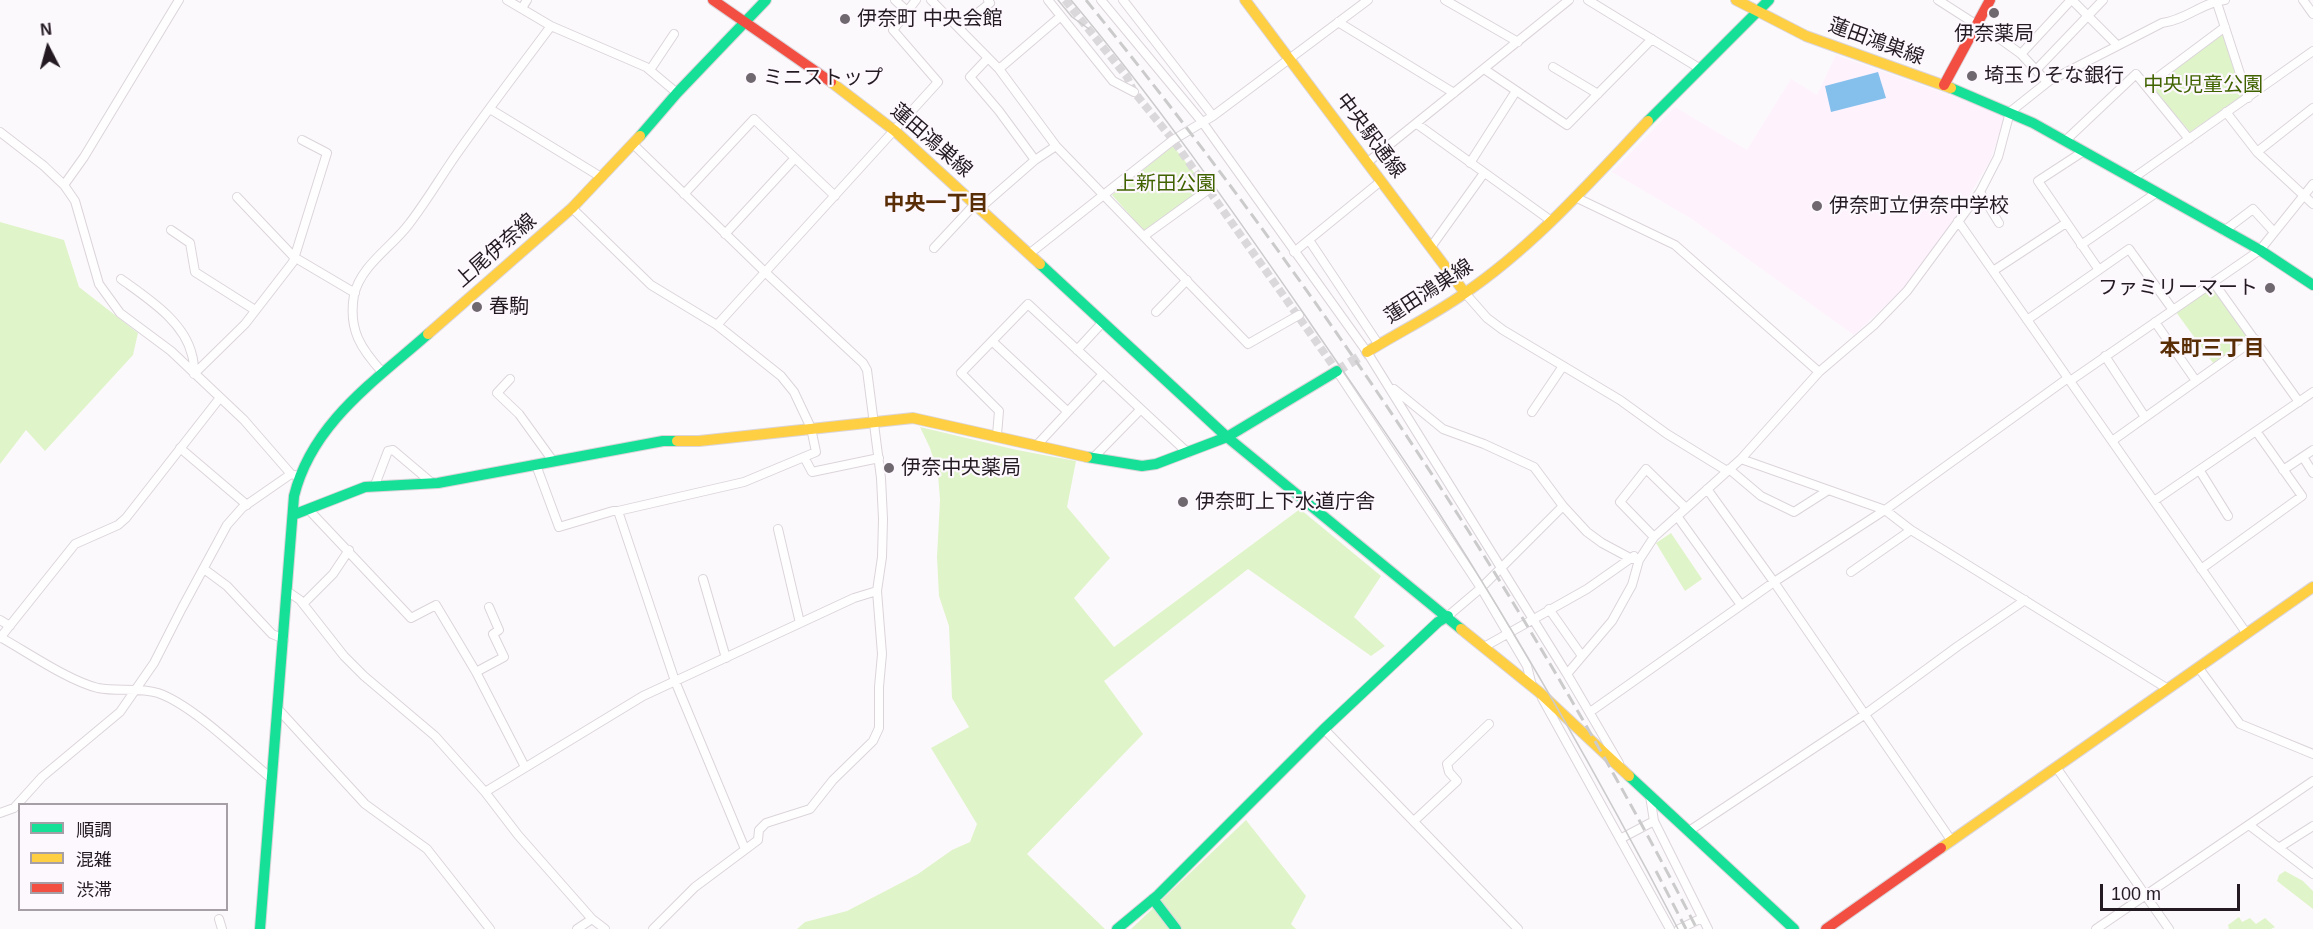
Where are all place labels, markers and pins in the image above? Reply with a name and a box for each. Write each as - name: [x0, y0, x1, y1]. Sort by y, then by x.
- marker: 伊奈薬局: [1987, 6, 2001, 20]
- place label: 伊奈町 中央会館: [857, 7, 1003, 31]
- marker: 伊奈町 中央会館: [838, 12, 852, 26]
- place label: 伊奈薬局: [1954, 22, 2034, 46]
- place label: 埼玉りそな銀行: [1984, 64, 2124, 88]
- place label: ミニストップ: [763, 66, 883, 90]
- marker: 埼玉りそな銀行: [1965, 69, 1979, 83]
- marker: ミニストップ: [744, 71, 758, 85]
- place label: 伊奈町立伊奈中学校: [1829, 194, 2009, 218]
- marker: 伊奈町立伊奈中学校: [1810, 199, 1824, 213]
- place label: ファミリーマート: [2098, 276, 2258, 300]
- marker: ファミリーマート: [2263, 281, 2277, 295]
- place label: 春駒: [489, 295, 529, 319]
- marker: 春駒: [470, 300, 484, 314]
- place label: 伊奈中央薬局: [901, 456, 1021, 480]
- marker: 伊奈中央薬局: [882, 461, 896, 475]
- place label: 伊奈町上下水道庁舎: [1195, 490, 1375, 514]
- marker: 伊奈町上下水道庁舎: [1176, 495, 1190, 509]

